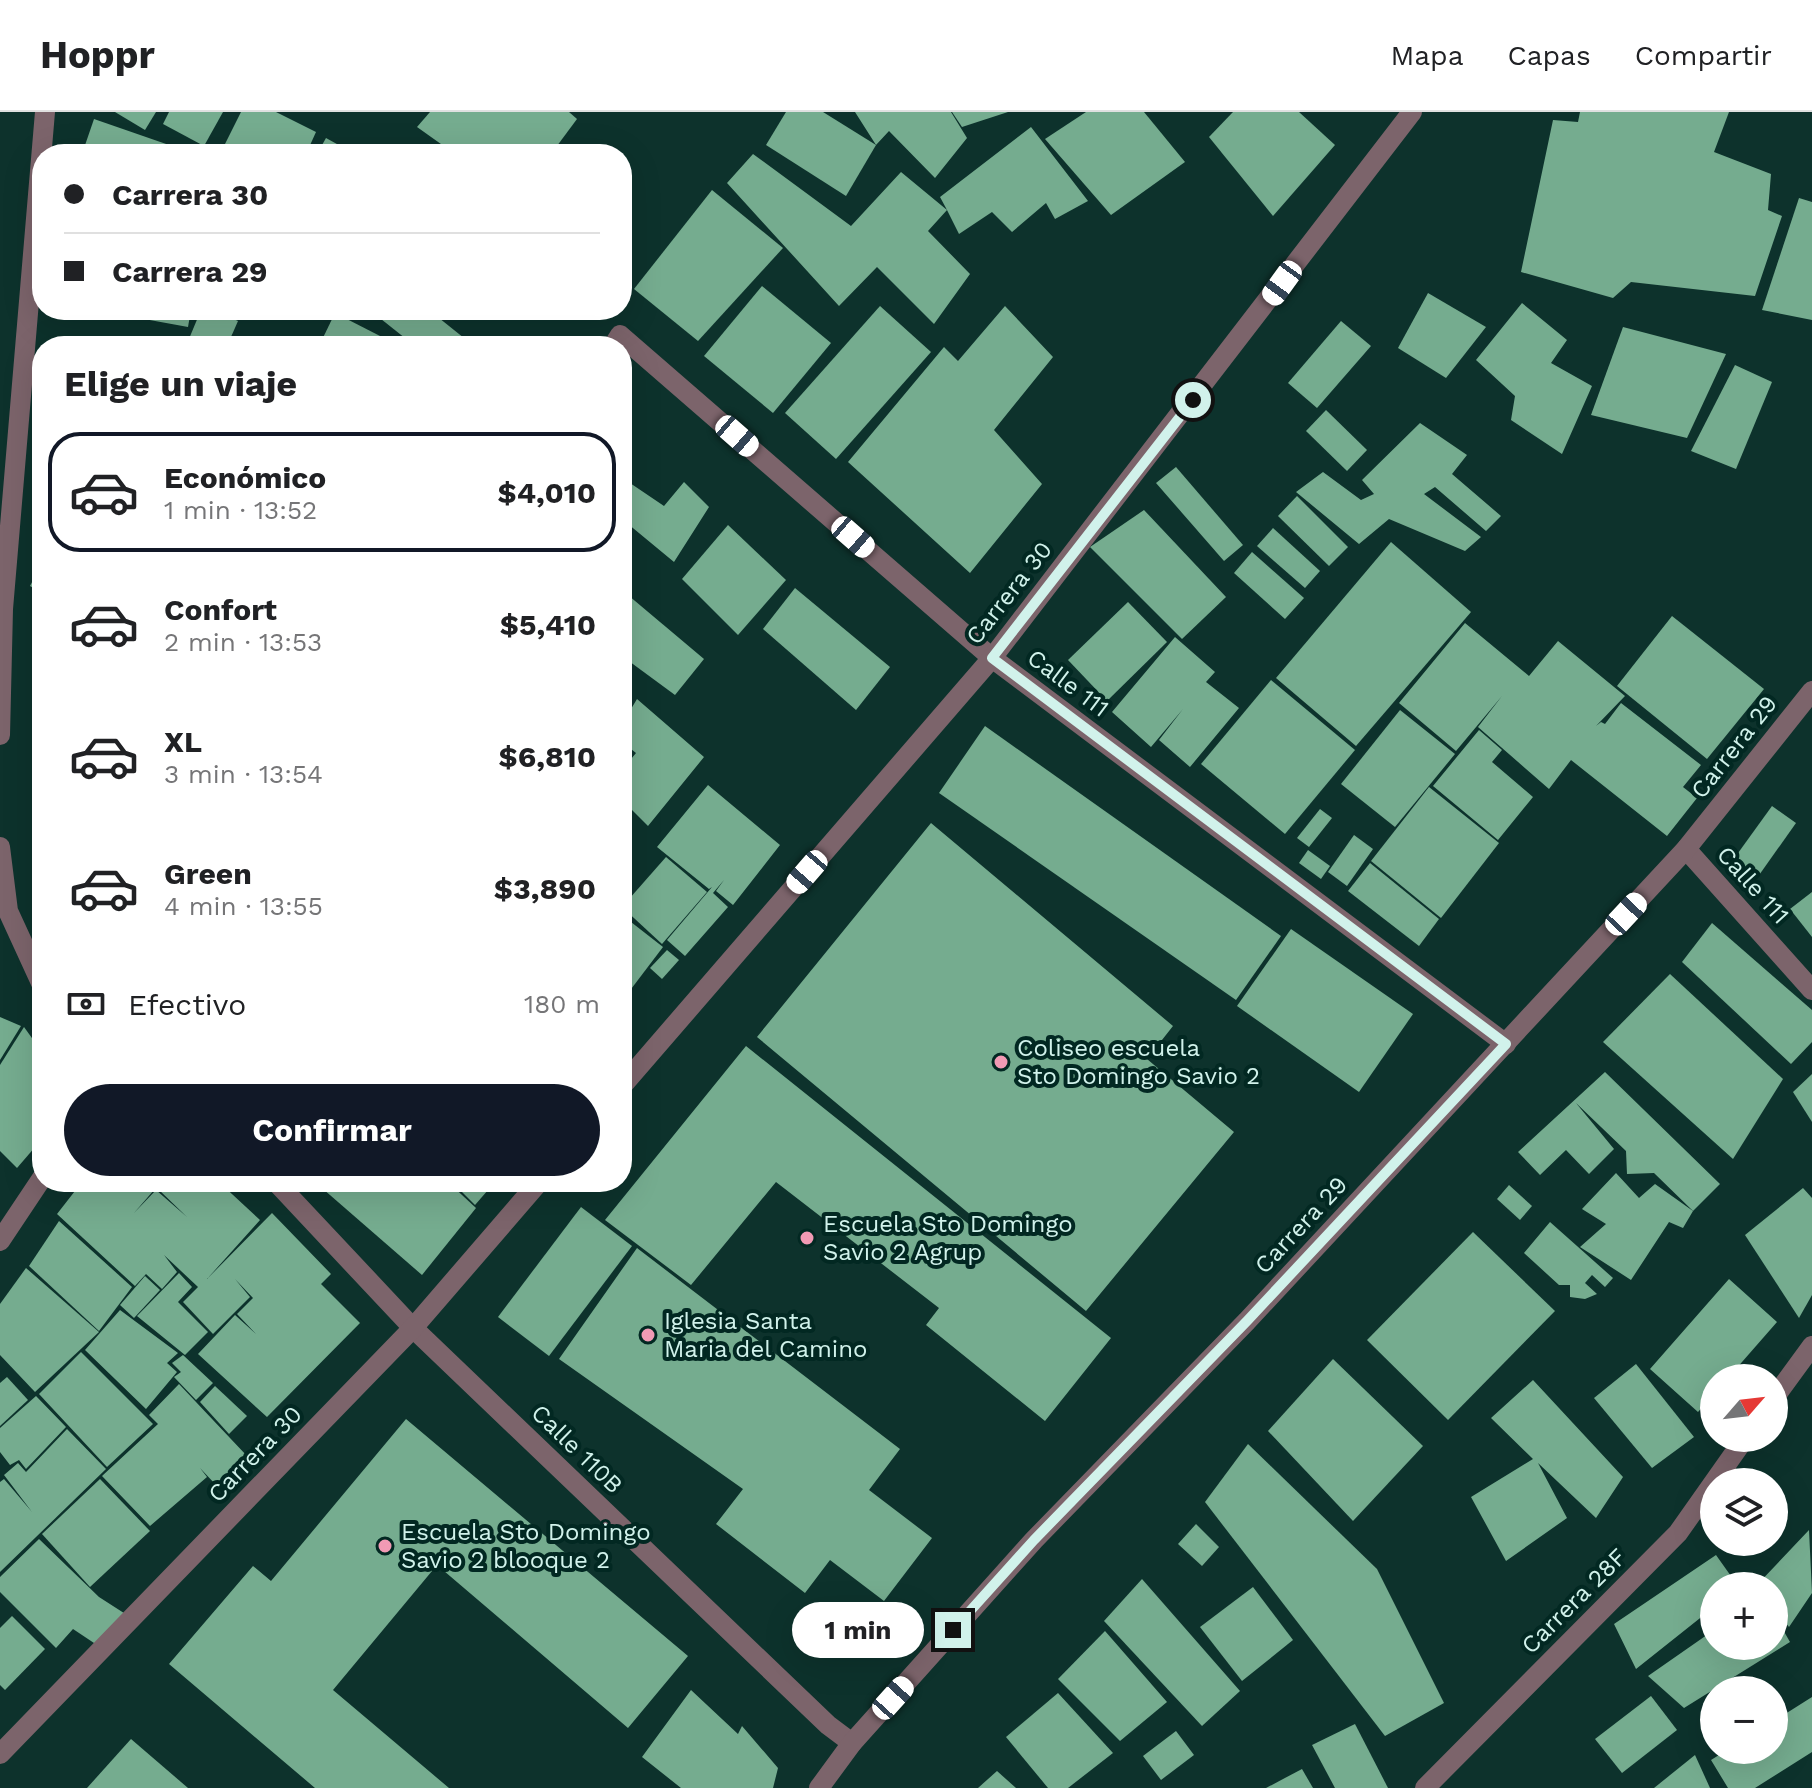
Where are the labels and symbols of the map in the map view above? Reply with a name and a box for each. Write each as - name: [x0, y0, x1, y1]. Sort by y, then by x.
- car: [1258, 257, 1306, 309]
- route start: [1175, 382, 1211, 418]
- car: [711, 411, 763, 461]
- car: [827, 512, 879, 562]
- street label: Carrera 30: [960, 536, 1058, 650]
- street label: Calle 111: [1022, 643, 1114, 723]
- street label: Carrera 29: [1685, 690, 1783, 804]
- street label: Calle 111: [1711, 841, 1795, 929]
- car: [782, 846, 832, 898]
- car: [1601, 888, 1651, 940]
- place label: Coliseo escuela Sto Domingo Savio 2: [1017, 1034, 1260, 1090]
- marker: Coliseo escuela Sto Domingo Savio 2: [992, 1053, 1010, 1071]
- street label: Carrera 29: [1249, 1171, 1353, 1279]
- place label: Escuela Sto Domingo Savio 2 Agrup: [823, 1210, 1073, 1266]
- marker: Escuela Sto Domingo Savio 2 Agrup: [798, 1229, 816, 1247]
- place label: Iglesia Santa Maria del Camino: [664, 1307, 867, 1363]
- marker: Iglesia Santa Maria del Camino: [639, 1326, 657, 1344]
- north arrow: [1700, 1364, 1788, 1452]
- street label: Calle 110B: [526, 1399, 628, 1499]
- street label: Carrera 30: [202, 1400, 308, 1508]
- place label: Escuela Sto Domingo Savio 2 blooque 2: [401, 1518, 651, 1574]
- marker: Escuela Sto Domingo Savio 2 blooque 2: [376, 1537, 394, 1555]
- street label: Carrera 28F: [1516, 1543, 1632, 1659]
- callout: 1 min: [793, 1602, 925, 1658]
- route end: [935, 1612, 971, 1648]
- car: [868, 1672, 918, 1724]

